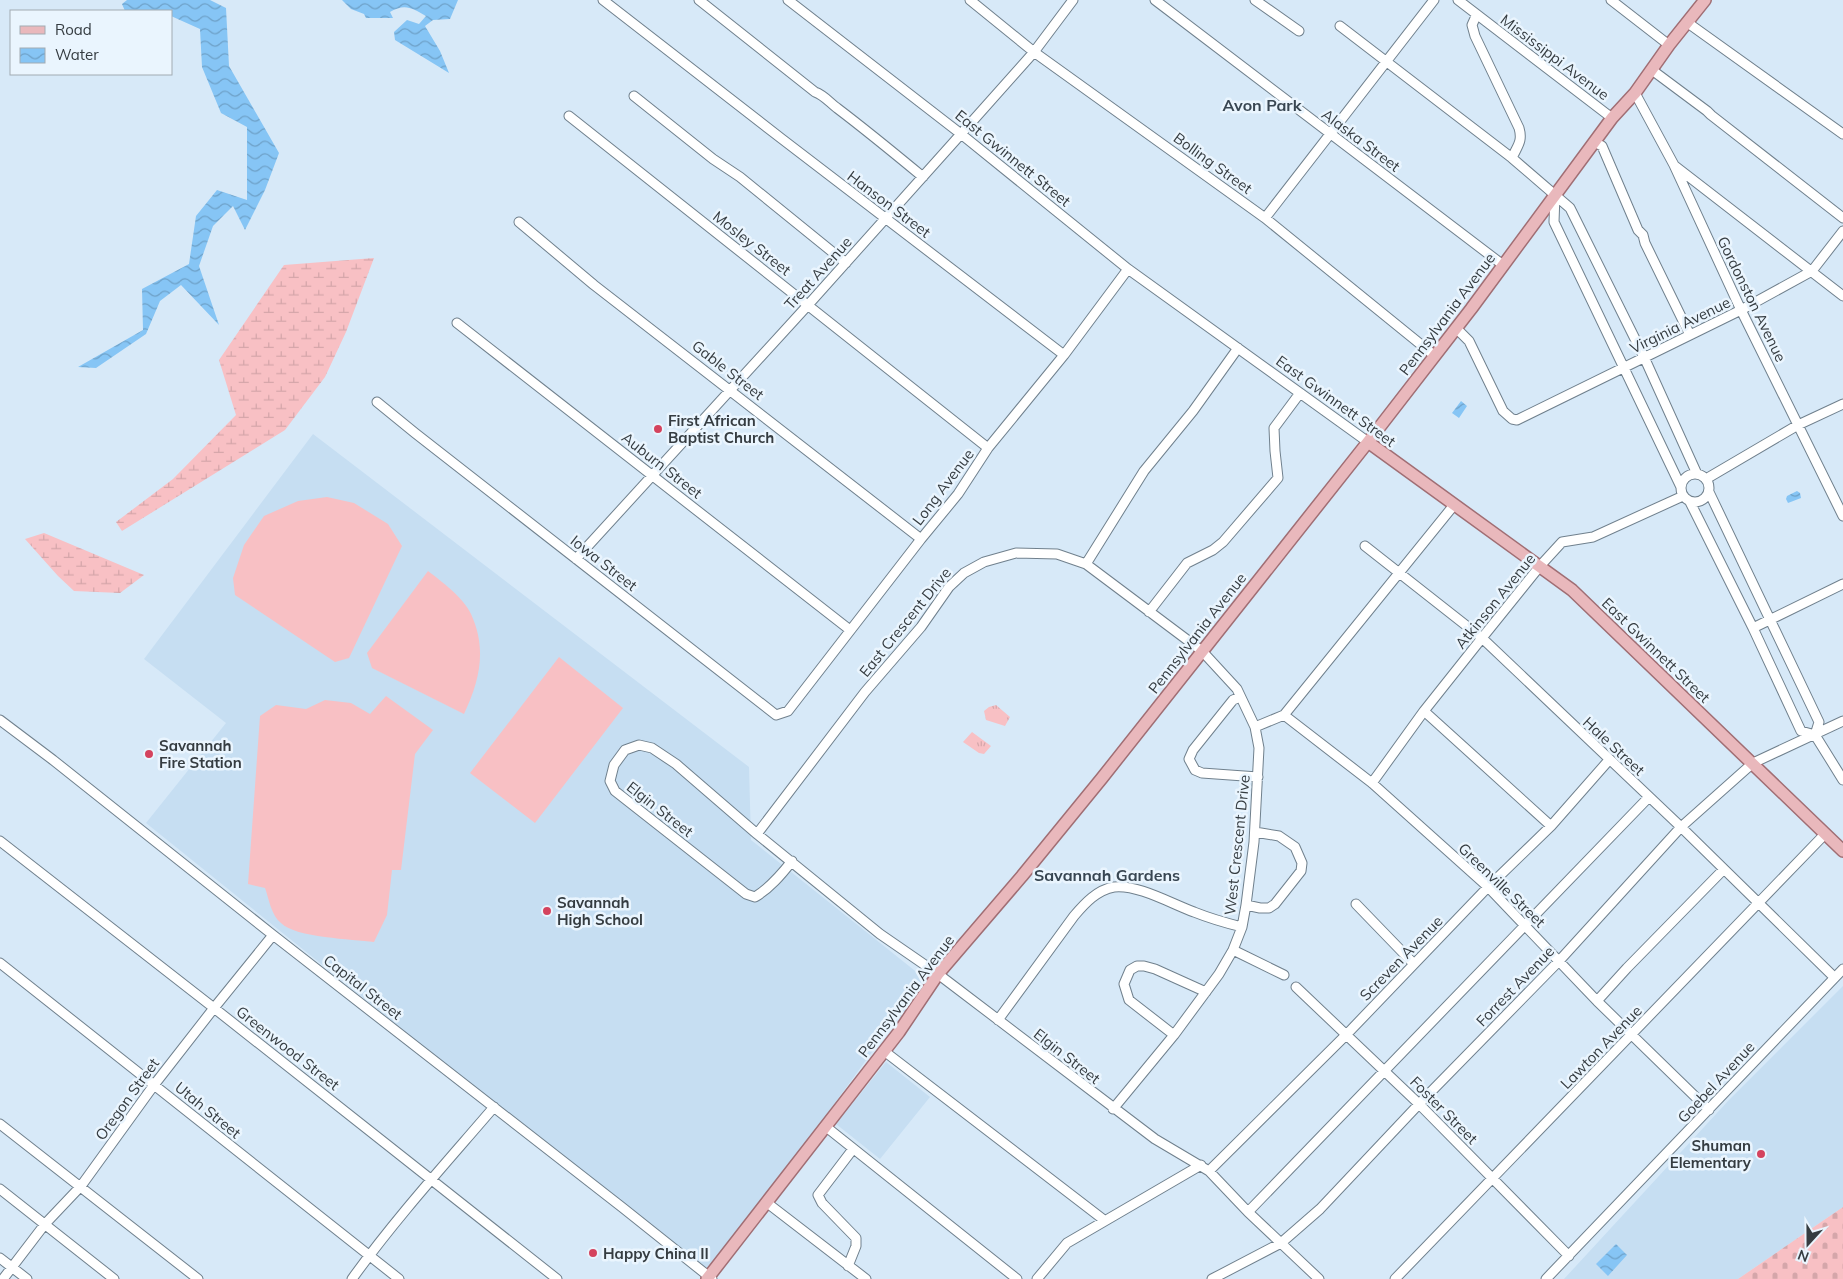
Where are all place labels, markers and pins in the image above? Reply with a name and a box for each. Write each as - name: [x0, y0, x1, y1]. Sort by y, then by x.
- place label: First African Baptist Church: [668, 411, 774, 447]
- marker: First African Baptist Church: [652, 423, 664, 435]
- place label: Savannah Fire Station: [159, 736, 242, 772]
- marker: Savannah Fire Station: [143, 748, 155, 760]
- place label: Savannah High School: [557, 893, 643, 929]
- marker: Savannah High School: [541, 905, 553, 917]
- place label: Shuman Elementary: [1670, 1136, 1752, 1172]
- marker: Shuman Elementary: [1755, 1148, 1767, 1160]
- place label: Happy China II: [603, 1244, 709, 1263]
- marker: Happy China II: [587, 1247, 599, 1259]

